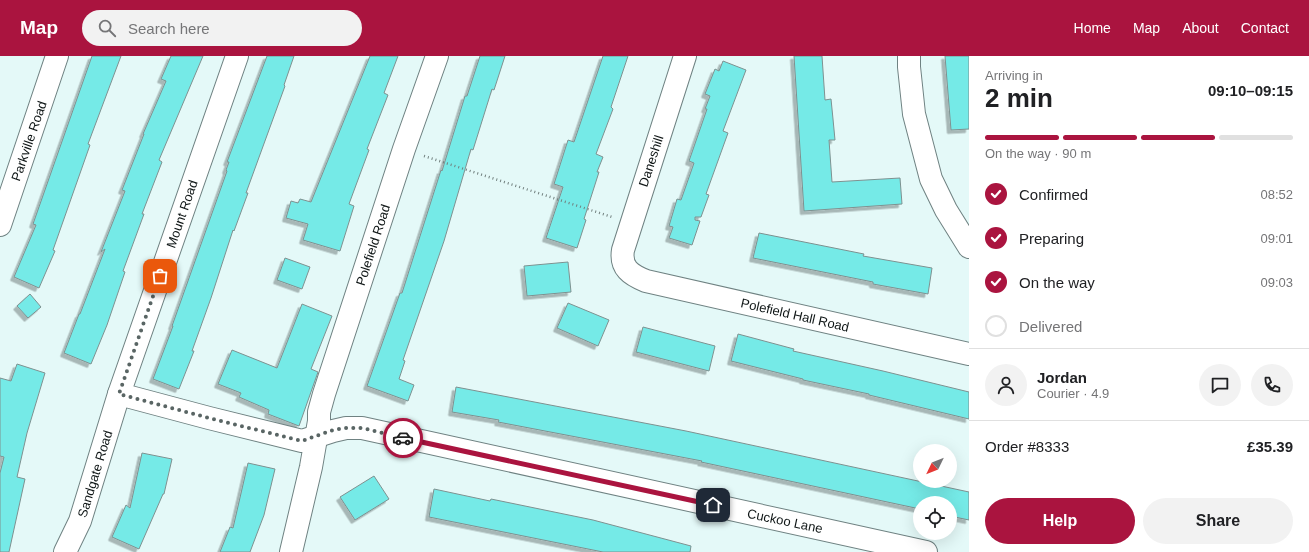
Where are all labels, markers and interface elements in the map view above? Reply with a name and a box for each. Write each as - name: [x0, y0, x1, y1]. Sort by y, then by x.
- search box: [82, 10, 362, 46]
- text: Map: [20, 17, 58, 38]
- icon: search: [96, 17, 118, 39]
- text: Search here: [128, 20, 210, 37]
- text: Home: [1074, 20, 1111, 36]
- text: Map: [1133, 20, 1160, 36]
- text: About: [1182, 20, 1219, 36]
- text: Contact: [1241, 20, 1289, 36]
- text: Arriving in: [985, 68, 1043, 83]
- text: 09:10–09:15: [1208, 82, 1293, 99]
- text: 2 min: [985, 83, 1053, 113]
- street label: Parkville Road: [8, 99, 50, 183]
- street label: Daneshill: [636, 133, 666, 189]
- text: On the way · 90 m: [985, 146, 1091, 161]
- street label: Mount Road: [163, 178, 201, 250]
- icon: check: [985, 183, 1007, 205]
- text: Confirmed: [1019, 186, 1088, 203]
- text: 08:52: [1260, 187, 1293, 202]
- street label: Polefield Road: [353, 202, 393, 288]
- icon: check: [985, 227, 1007, 249]
- text: Preparing: [1019, 230, 1084, 247]
- text: 09:01: [1260, 231, 1293, 246]
- pin: [143, 259, 177, 293]
- icon: bag: [149, 265, 171, 287]
- icon: check: [985, 271, 1007, 293]
- text: On the way: [1019, 274, 1095, 291]
- text: 09:03: [1260, 275, 1293, 290]
- street label: Polefield Hall Road: [739, 295, 851, 335]
- text: Delivered: [1019, 318, 1082, 335]
- button: person: [985, 364, 1027, 406]
- button: chat: [1199, 364, 1241, 406]
- button: phone: [1251, 364, 1293, 406]
- text: Jordan: [1037, 369, 1087, 386]
- text: Courier · 4.9: [1037, 386, 1109, 401]
- courier: [383, 418, 423, 458]
- icon: car: [392, 427, 414, 449]
- street label: Sandgate Road: [75, 429, 115, 519]
- text: Order #8333: [985, 438, 1069, 455]
- text: £35.39: [1247, 438, 1293, 455]
- north arrow: [913, 444, 957, 488]
- map controls: [913, 444, 957, 540]
- pin: [696, 488, 730, 522]
- icon: home: [702, 494, 724, 516]
- button: locate: [913, 496, 957, 540]
- button: Help: [985, 498, 1135, 544]
- button: Share: [1143, 498, 1293, 544]
- street label: Cuckoo Lane: [746, 506, 824, 536]

